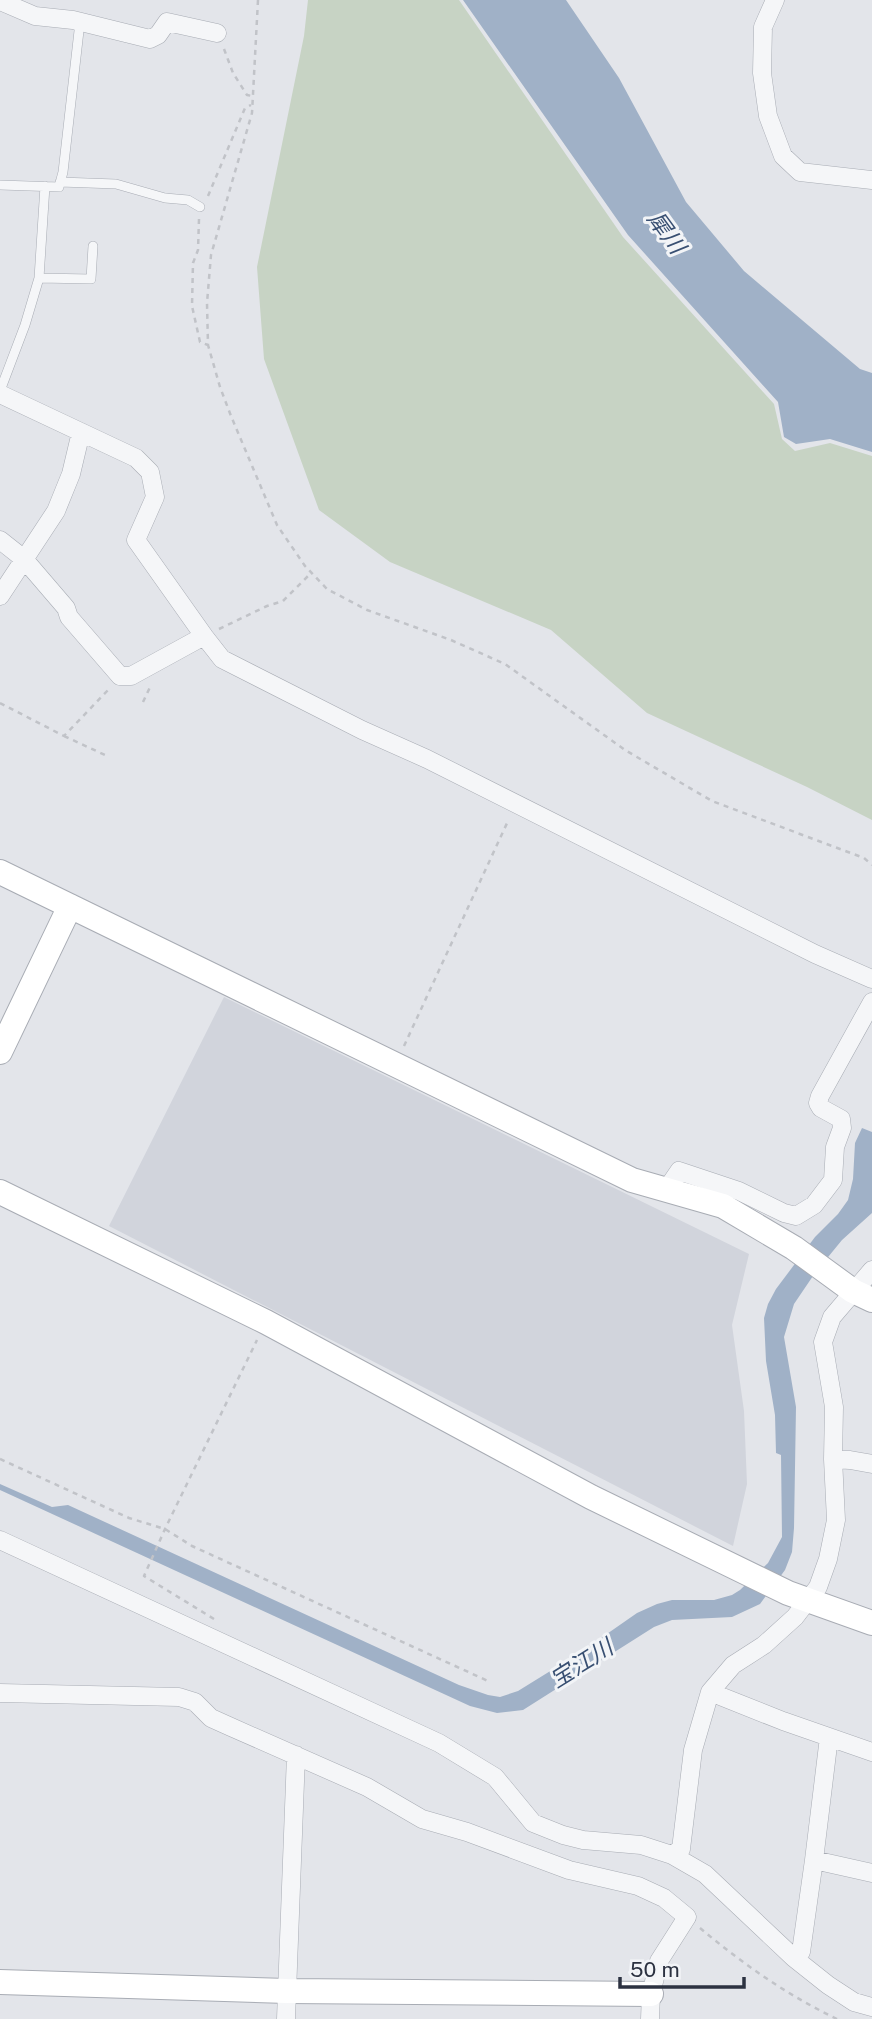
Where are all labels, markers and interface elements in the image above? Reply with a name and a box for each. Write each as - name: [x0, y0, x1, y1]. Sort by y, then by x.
- water label: 犀川: [643, 205, 693, 261]
- water label: 宝江川: [545, 1632, 620, 1693]
- scale bar: [620, 1946, 744, 1990]
- text: 50 m: [630, 1957, 680, 1982]

